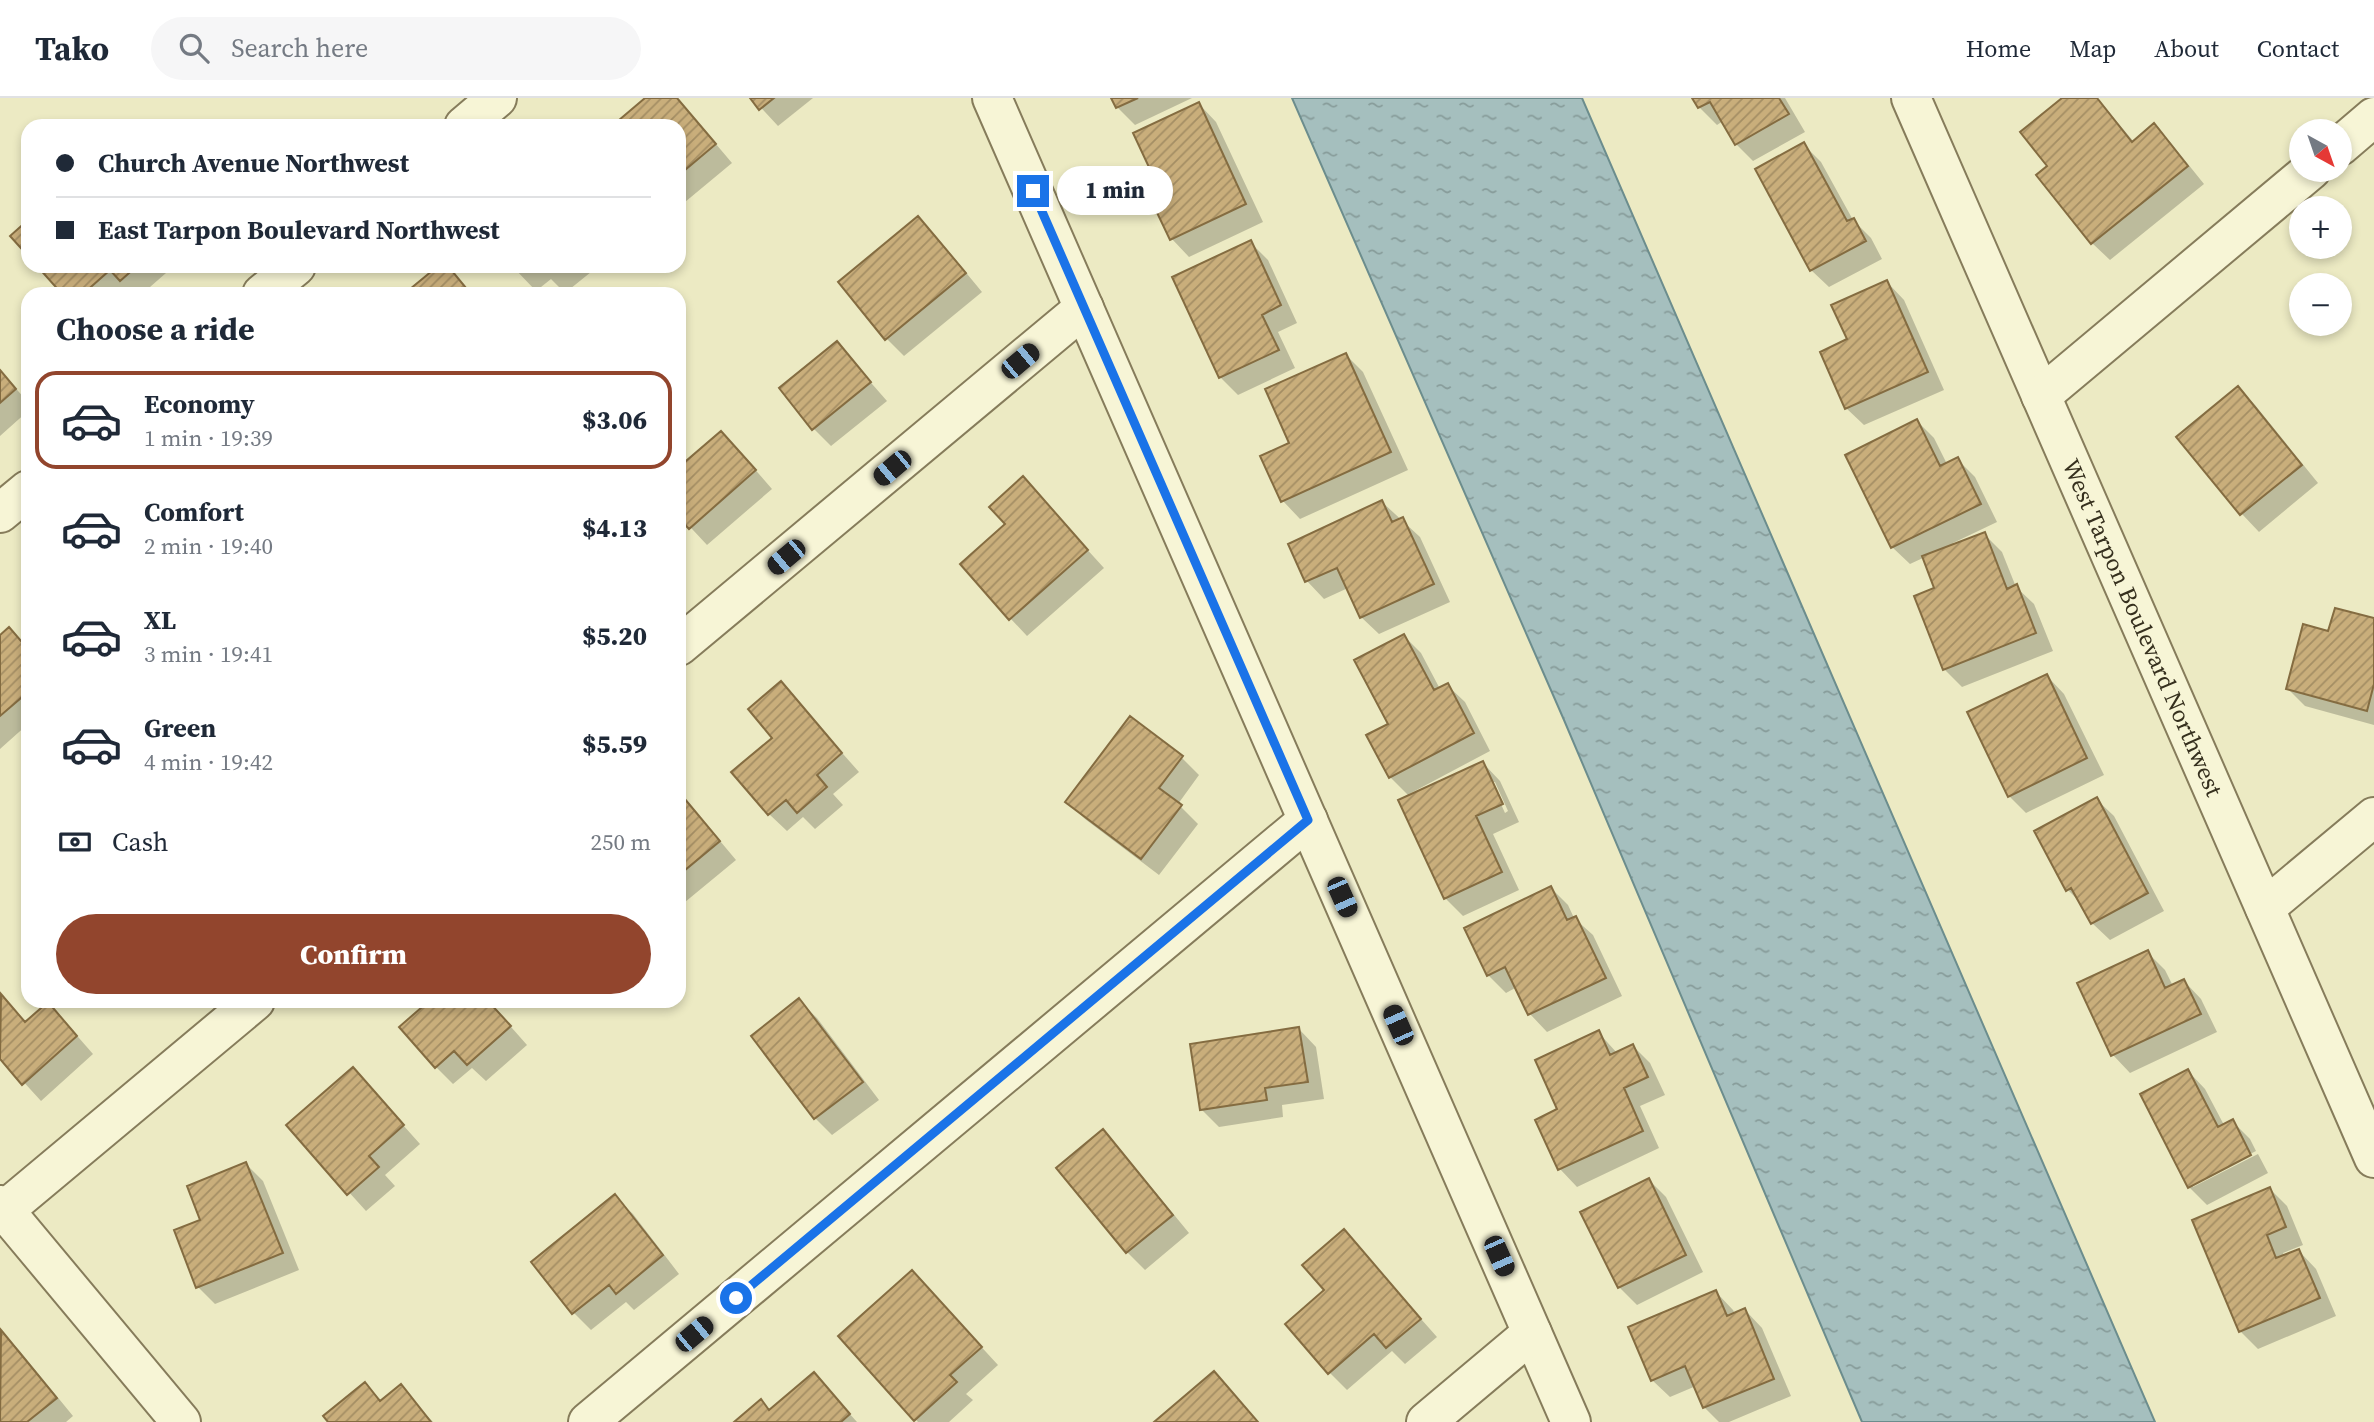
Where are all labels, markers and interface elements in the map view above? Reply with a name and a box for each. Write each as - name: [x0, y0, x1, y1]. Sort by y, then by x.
- search box: [151, 17, 641, 80]
- text: Tako: [35, 26, 109, 71]
- icon: search: [175, 29, 213, 67]
- text: Search here: [231, 30, 368, 66]
- text: Home: [1966, 32, 2031, 65]
- text: Map: [2069, 32, 2116, 65]
- text: About: [2154, 32, 2219, 65]
- text: Contact: [2257, 32, 2339, 65]
- north arrow: [2289, 119, 2352, 182]
- map controls: [2289, 119, 2352, 336]
- text: Church Avenue Northwest: [98, 145, 409, 181]
- callout: 1 min: [1058, 166, 1173, 216]
- text: 1 min: [1085, 174, 1145, 206]
- route end: [1017, 175, 1049, 207]
- button: +: [2289, 196, 2352, 259]
- text: East Tarpon Boulevard Northwest: [98, 212, 500, 248]
- button: −: [2289, 273, 2352, 336]
- text: Choose a ride: [56, 307, 255, 351]
- car: [998, 339, 1043, 383]
- text: Economy: [144, 386, 255, 422]
- icon: car: [60, 389, 123, 452]
- text: $3.06: [582, 402, 647, 438]
- text: 1 min · 19:39: [144, 422, 273, 454]
- car: [870, 446, 915, 490]
- street label: West Tarpon Boulevard Northwest: [2055, 453, 2231, 802]
- text: Comfort: [144, 494, 244, 530]
- icon: car: [60, 497, 123, 560]
- text: $4.13: [582, 510, 647, 546]
- text: 2 min · 19:40: [144, 530, 273, 562]
- car: [764, 535, 809, 579]
- text: XL: [144, 602, 176, 638]
- icon: car: [60, 605, 123, 668]
- text: $5.20: [582, 618, 647, 654]
- text: 3 min · 19:41: [144, 638, 273, 670]
- text: Green: [144, 710, 216, 746]
- icon: car: [60, 713, 123, 776]
- text: $5.59: [582, 726, 647, 762]
- text: 4 min · 19:42: [144, 746, 273, 778]
- icon: cash: [56, 823, 94, 861]
- text: Cash: [112, 824, 168, 860]
- text: 250 m: [590, 826, 651, 858]
- car: [1324, 874, 1361, 920]
- button: Confirm: [56, 914, 651, 994]
- car: [1380, 1002, 1417, 1048]
- car: [1481, 1233, 1518, 1279]
- route start: [720, 1282, 752, 1314]
- car: [672, 1312, 717, 1356]

